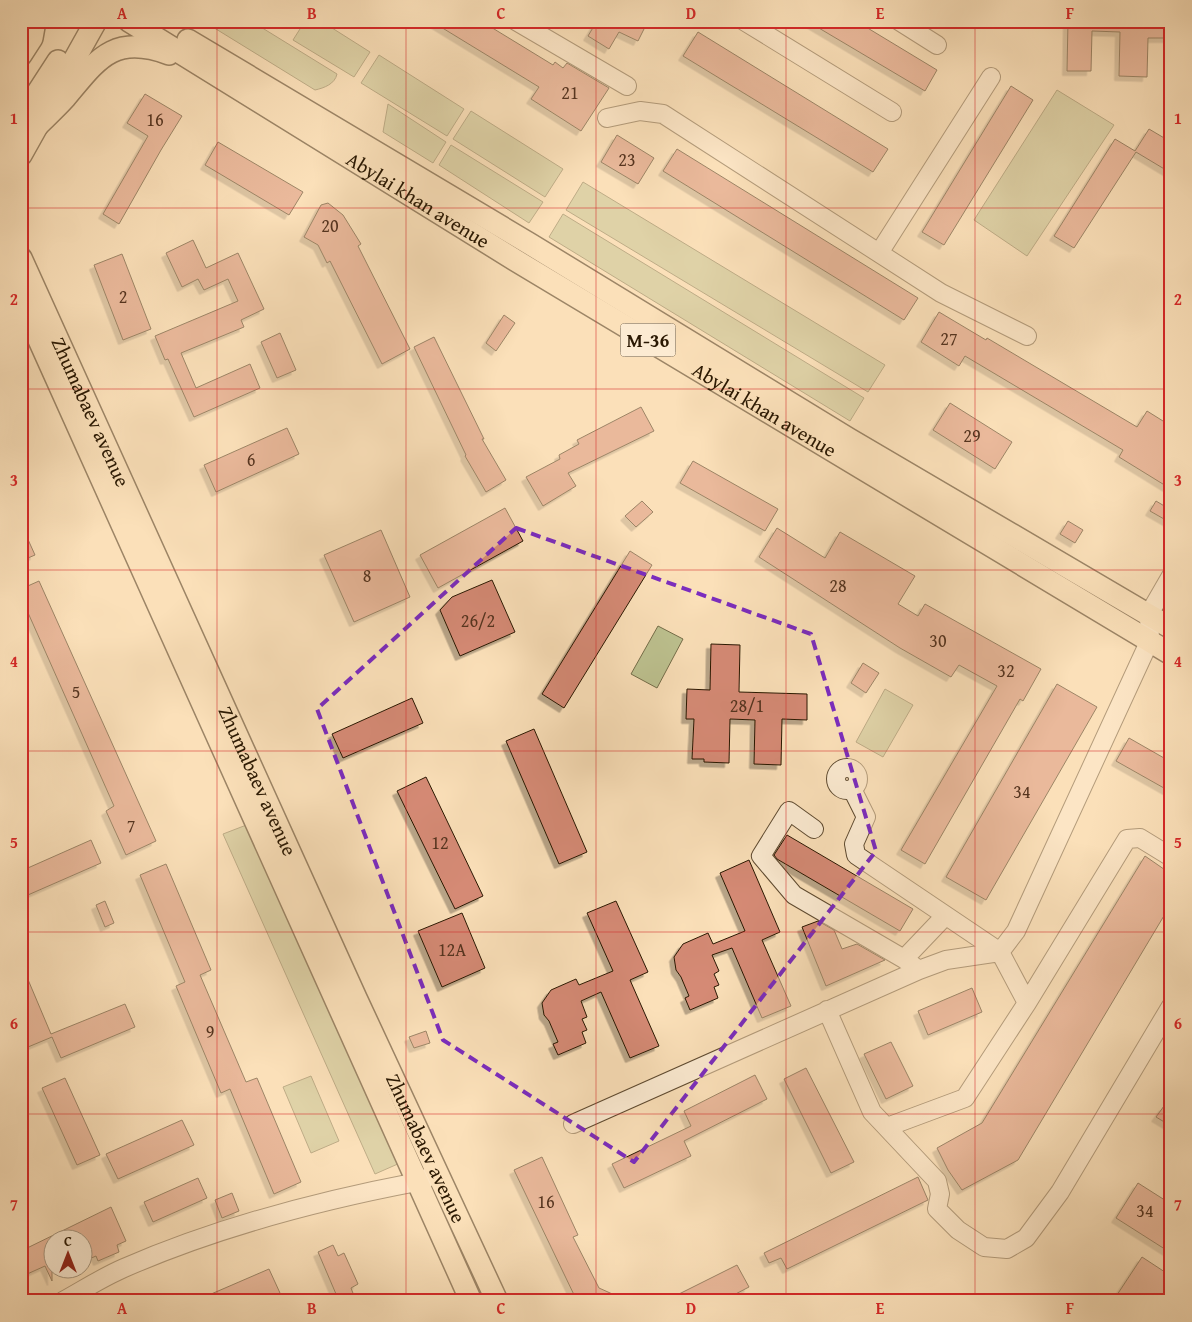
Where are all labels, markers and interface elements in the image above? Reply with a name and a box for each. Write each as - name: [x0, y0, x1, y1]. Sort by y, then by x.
- text: A: [117, 1, 128, 25]
- text: B: [307, 1, 317, 25]
- text: C: [496, 1, 506, 25]
- text: D: [686, 1, 696, 25]
- text: E: [876, 1, 885, 25]
- text: F: [1066, 1, 1074, 25]
- house number: 21: [561, 79, 579, 106]
- text: 1: [10, 106, 18, 130]
- house number: 16: [146, 106, 164, 133]
- text: 1: [1174, 106, 1182, 130]
- street label: Abylai khan avenue: [341, 144, 495, 255]
- house number: 23: [618, 146, 636, 173]
- house number: 20: [321, 212, 339, 239]
- house number: 2: [119, 283, 127, 310]
- text: 2: [10, 287, 18, 311]
- text: 2: [1174, 287, 1182, 311]
- road number: M-36: [620, 324, 676, 356]
- house number: 27: [940, 325, 958, 352]
- street label: Zhumabaev avenue: [45, 332, 138, 491]
- street label: Abylai khan avenue: [687, 355, 842, 464]
- house number: 29: [963, 422, 981, 449]
- house number: 6: [247, 446, 255, 473]
- text: 3: [10, 468, 18, 492]
- text: 3: [1174, 468, 1182, 492]
- house number: 8: [363, 562, 371, 589]
- house number: 28: [829, 572, 847, 599]
- house number: 26/2: [461, 607, 495, 634]
- house number: 30: [929, 627, 947, 654]
- text: 4: [10, 649, 18, 673]
- text: 4: [1174, 649, 1182, 673]
- house number: 32: [997, 657, 1015, 684]
- house number: 5: [72, 678, 80, 705]
- house number: 28/1: [730, 692, 764, 719]
- street label: Zhumabaev avenue: [212, 701, 305, 860]
- house number: 34: [1013, 778, 1031, 805]
- house number: 7: [127, 812, 135, 839]
- house number: 12: [431, 829, 449, 856]
- text: 5: [10, 830, 18, 854]
- text: 5: [1174, 830, 1182, 854]
- house number: 12А: [438, 936, 466, 963]
- text: 6: [10, 1011, 18, 1035]
- text: 6: [1174, 1011, 1182, 1035]
- house number: 9: [206, 1018, 214, 1045]
- street label: Zhumabaev avenue: [379, 1069, 474, 1227]
- house number: 16: [537, 1188, 555, 1215]
- text: 7: [10, 1192, 18, 1216]
- text: 7: [1174, 1192, 1182, 1216]
- house number: 34: [1136, 1197, 1154, 1224]
- north arrow: [42, 1230, 92, 1280]
- text: С: [64, 1231, 72, 1251]
- text: A: [117, 1296, 128, 1320]
- text: B: [307, 1296, 317, 1320]
- text: C: [496, 1296, 506, 1320]
- text: D: [686, 1296, 696, 1320]
- text: E: [876, 1296, 885, 1320]
- text: F: [1066, 1296, 1074, 1320]

